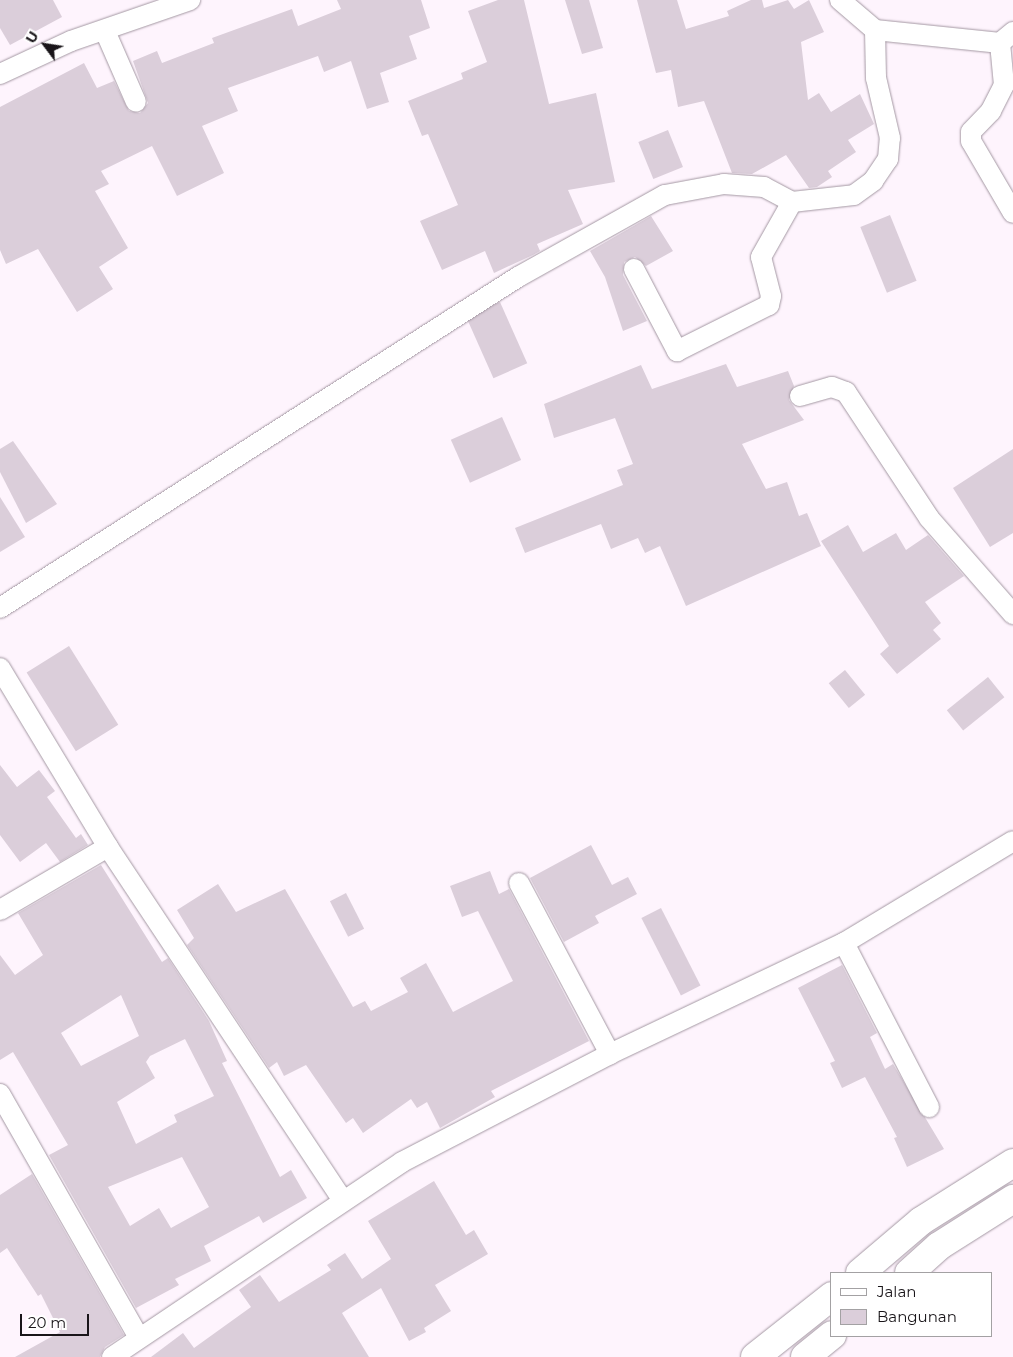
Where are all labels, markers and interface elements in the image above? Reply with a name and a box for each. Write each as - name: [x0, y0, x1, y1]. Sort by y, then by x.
- north arrow: [20, 20, 70, 70]
- text: U: [22, 28, 43, 47]
- legend: [830, 1272, 993, 1337]
- text: Jalan: [877, 1282, 916, 1301]
- scale bar: [22, 1304, 91, 1336]
- text: Bangunan: [877, 1307, 957, 1326]
- text: 20 m: [28, 1313, 66, 1332]

